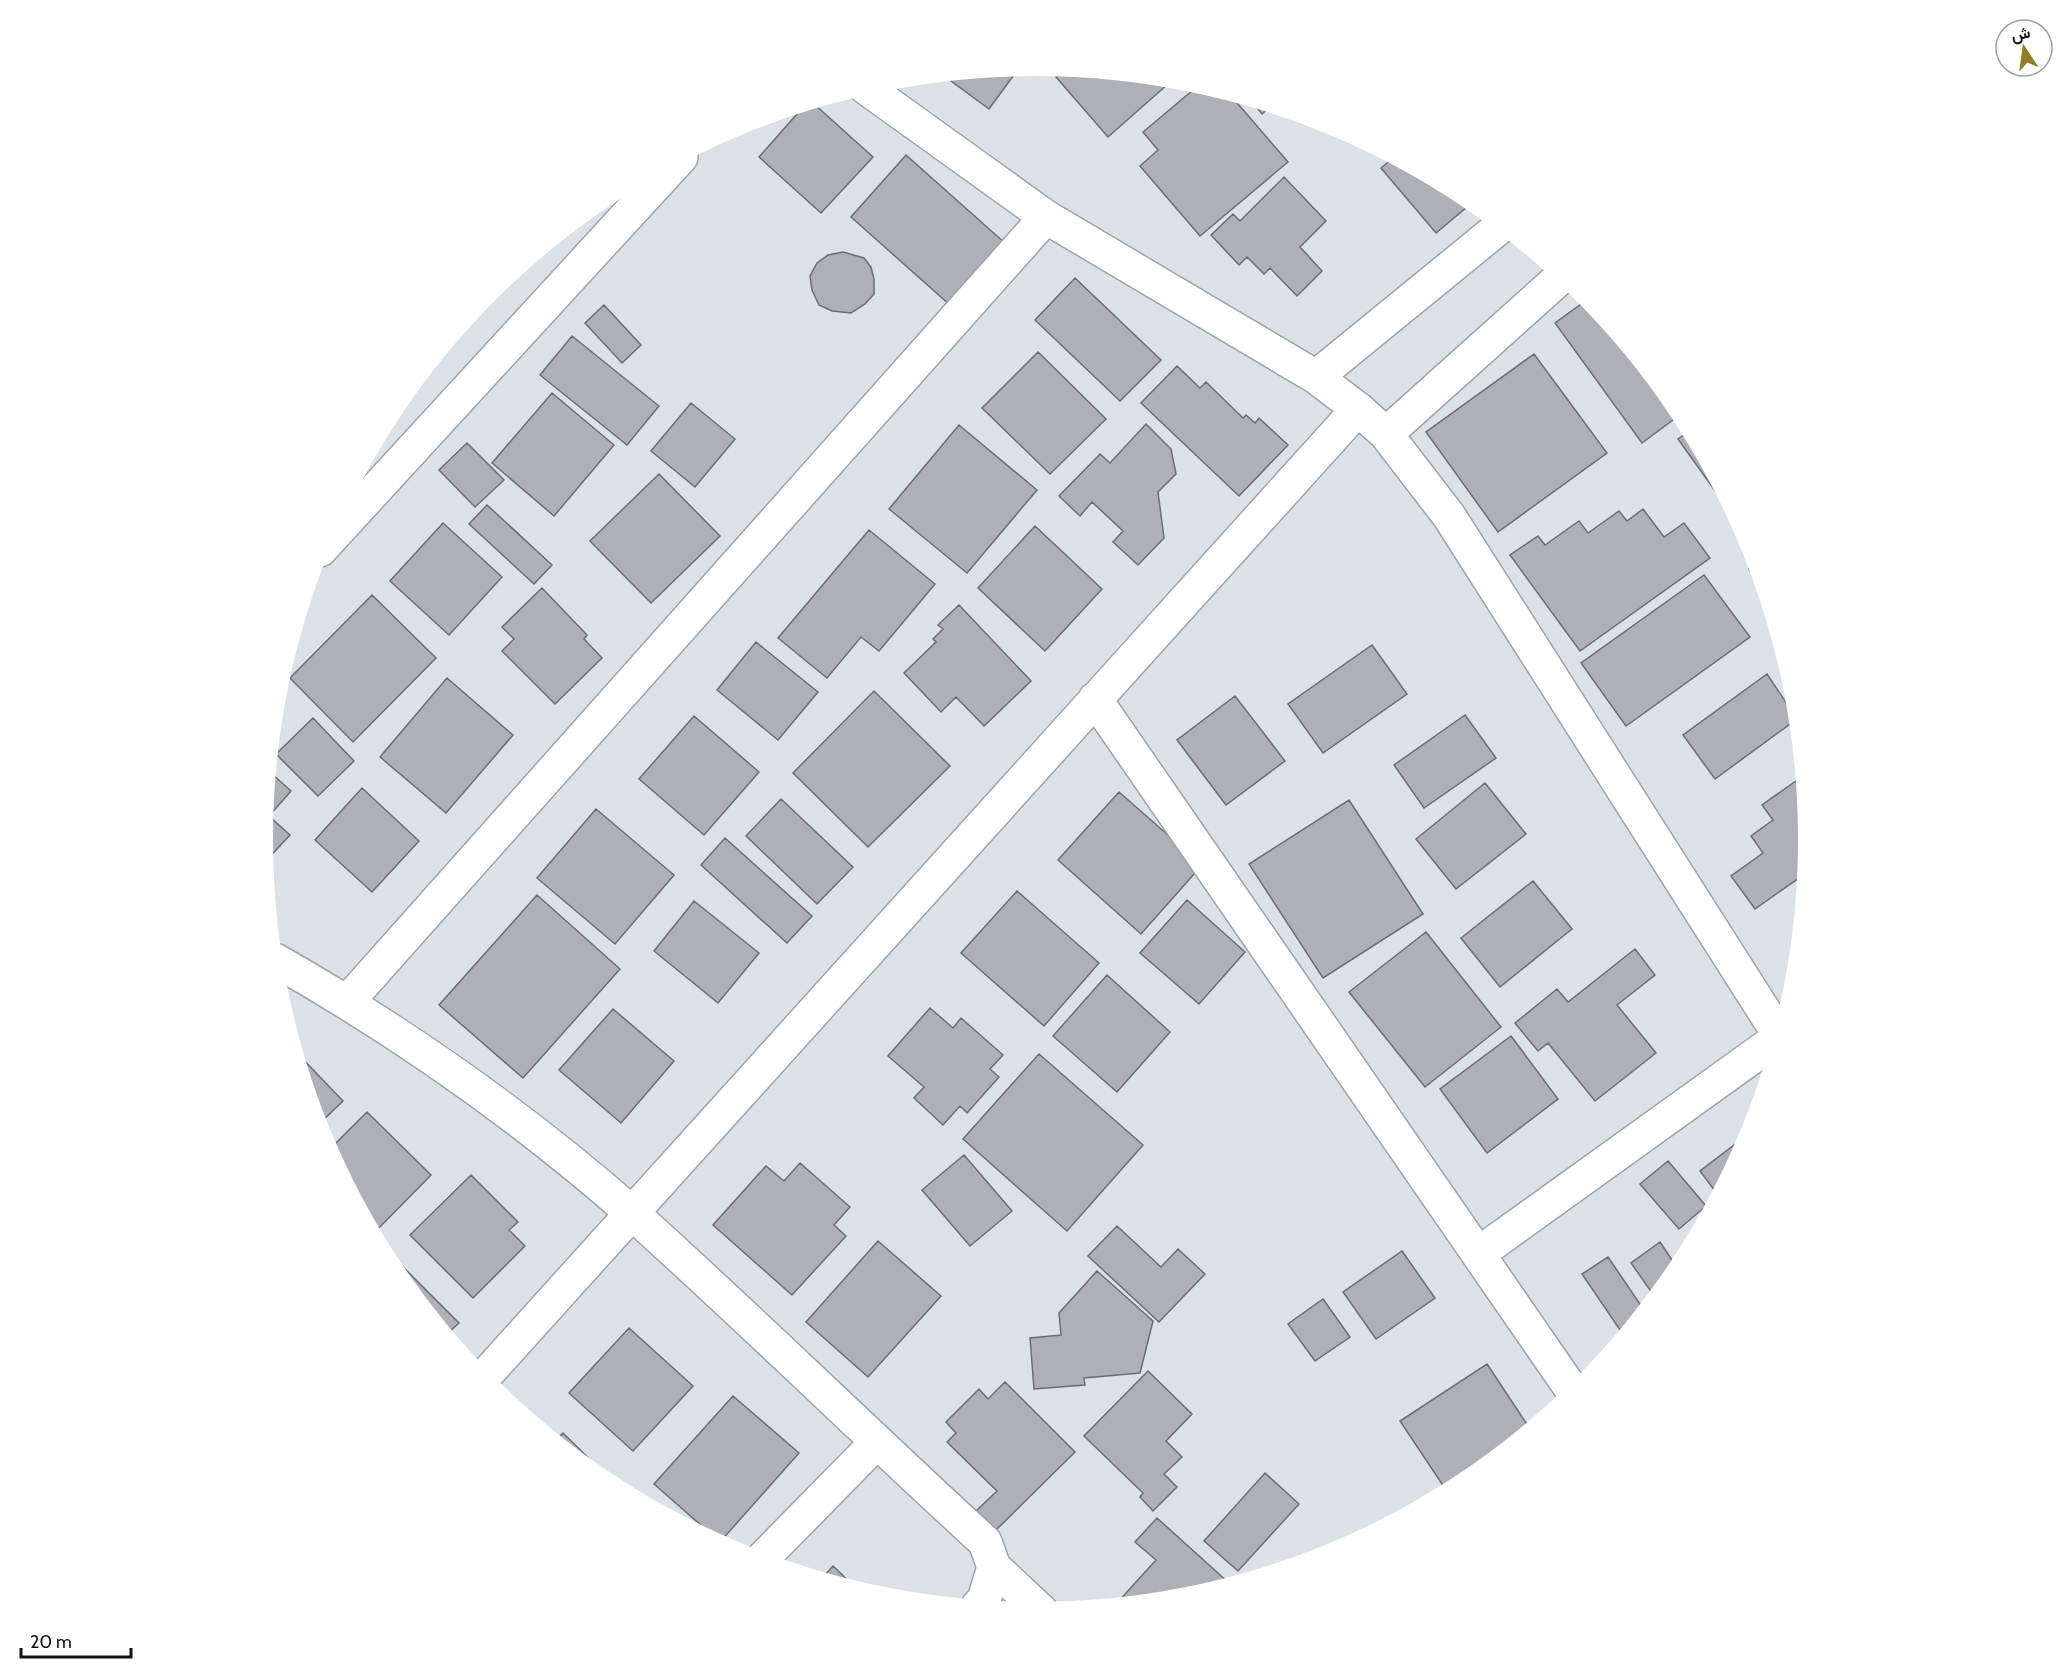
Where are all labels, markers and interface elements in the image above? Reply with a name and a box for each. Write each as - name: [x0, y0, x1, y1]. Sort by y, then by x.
- north arrow: [1994, 18, 2054, 78]
- text: ش: [2009, 22, 2032, 45]
- scale bar: [21, 1621, 130, 1659]
- text: 20 m: [30, 1631, 72, 1653]

